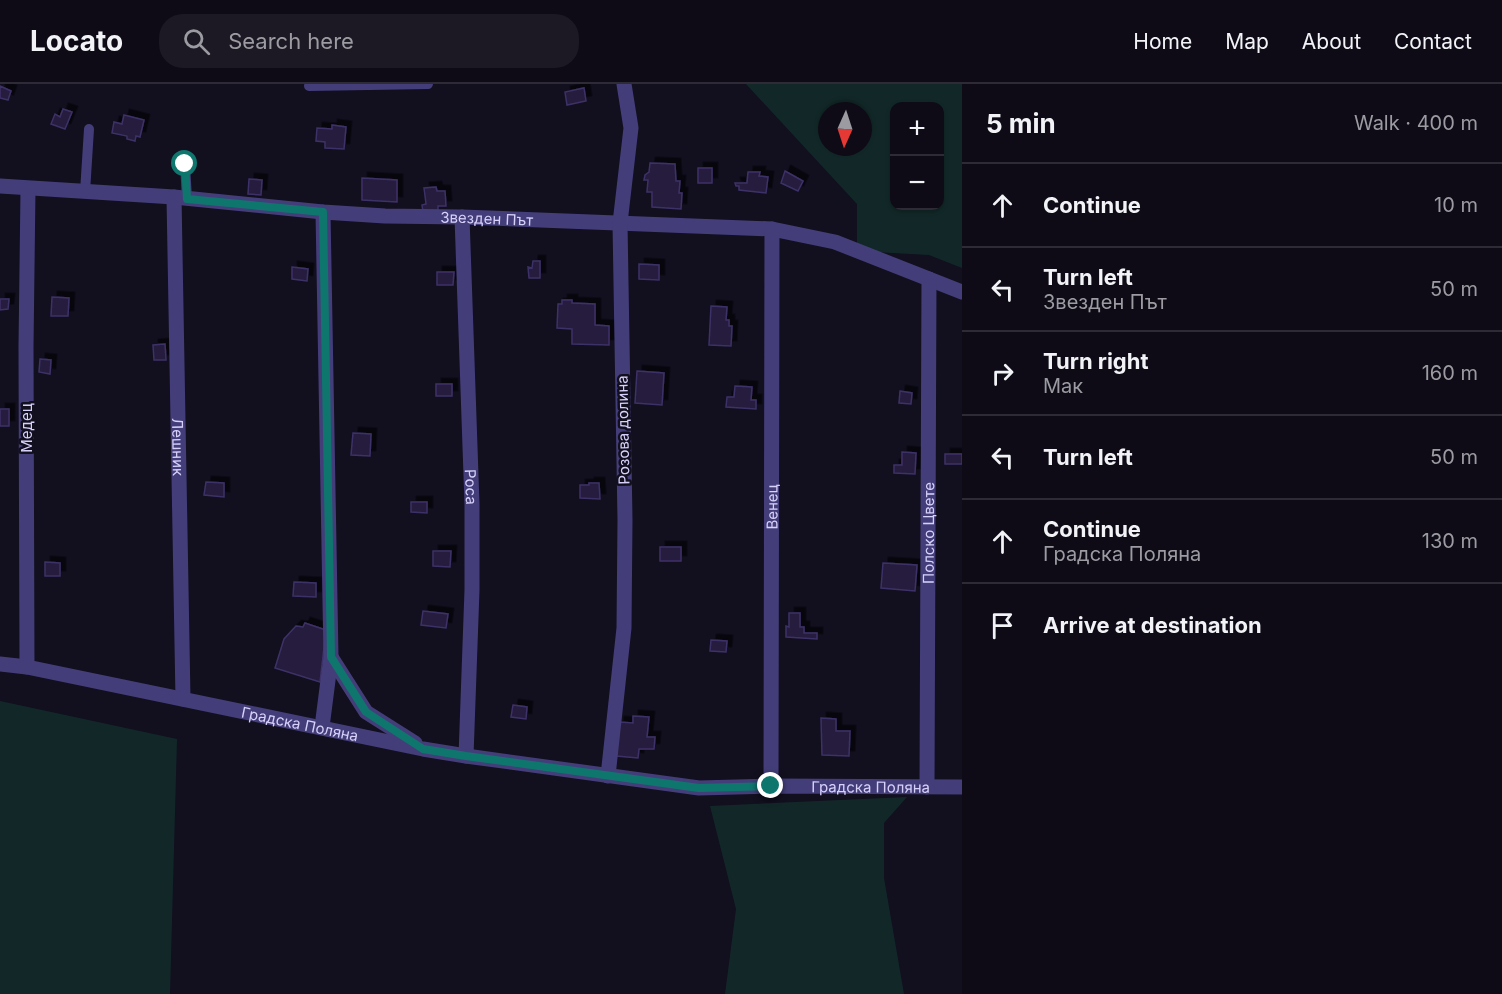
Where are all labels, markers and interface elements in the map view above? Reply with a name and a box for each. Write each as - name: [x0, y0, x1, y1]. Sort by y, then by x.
- search box: [159, 14, 579, 68]
- text: Locato: [30, 24, 123, 58]
- icon: search: [180, 25, 213, 58]
- text: Search here: [228, 28, 354, 54]
- text: Home: [1133, 29, 1192, 54]
- text: Map: [1225, 29, 1269, 54]
- text: About: [1302, 29, 1361, 54]
- text: Contact: [1394, 29, 1472, 54]
- north arrow: [818, 102, 872, 156]
- map controls: [890, 102, 944, 210]
- button: +: [890, 102, 944, 156]
- text: 5 min: [986, 108, 1056, 139]
- text: Walk · 400 m: [1354, 111, 1478, 135]
- route start: [171, 150, 197, 176]
- button: −: [890, 156, 944, 210]
- icon: ahead: [986, 189, 1019, 222]
- text: Continue: [1043, 192, 1141, 218]
- text: 10 m: [1434, 193, 1478, 217]
- street label: Звезден Път: [440, 207, 534, 229]
- text: Turn left: [1043, 264, 1133, 290]
- icon: left: [986, 273, 1019, 306]
- text: 50 m: [1430, 277, 1478, 301]
- text: Звезден Път: [1043, 290, 1167, 314]
- text: Turn right: [1043, 348, 1149, 374]
- icon: right: [986, 357, 1019, 390]
- text: 160 m: [1422, 361, 1478, 385]
- text: Мак: [1043, 374, 1083, 398]
- street label: Розова долина: [613, 375, 633, 485]
- street label: Медец: [17, 403, 36, 453]
- street label: Лешник: [168, 418, 189, 476]
- icon: left: [986, 441, 1019, 474]
- text: Turn left: [1043, 444, 1133, 470]
- text: 50 m: [1430, 445, 1478, 469]
- street label: Роса: [461, 469, 482, 505]
- street label: Полско Цвете: [918, 482, 938, 584]
- street label: Венец: [762, 484, 781, 530]
- text: Continue: [1043, 516, 1141, 542]
- icon: ahead: [986, 525, 1019, 558]
- text: 130 m: [1422, 529, 1478, 553]
- text: Градска Поляна: [1043, 542, 1201, 566]
- icon: arrive: [986, 609, 1019, 642]
- text: Arrive at destination: [1043, 612, 1262, 638]
- street label: Градска Поляна: [240, 702, 360, 745]
- route end: [757, 772, 783, 798]
- street label: Градска Поляна: [811, 777, 930, 796]

